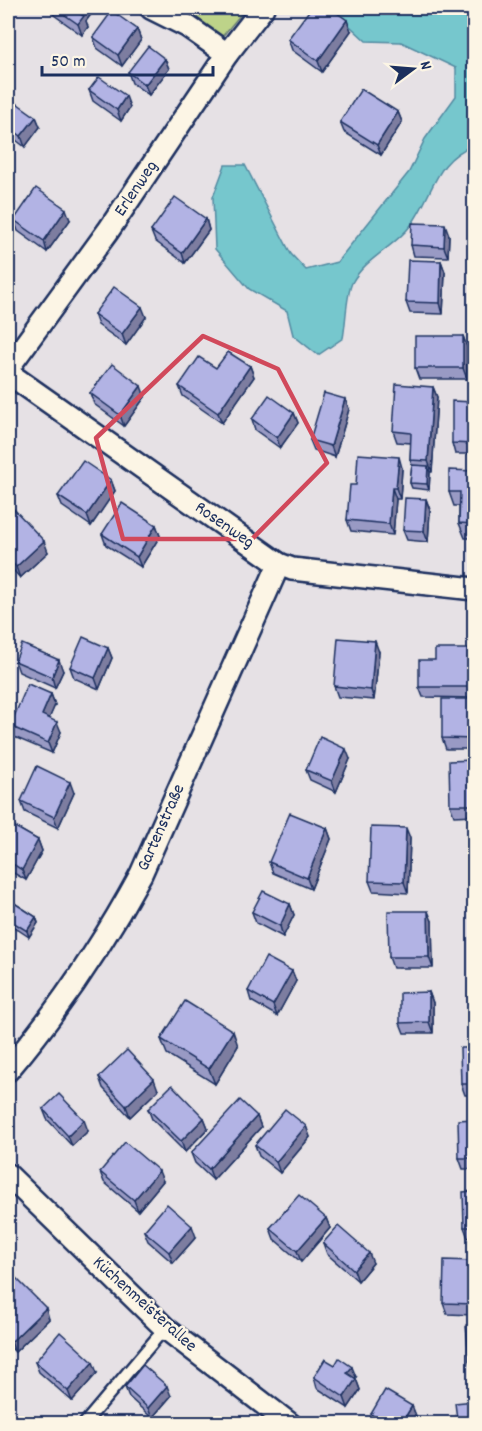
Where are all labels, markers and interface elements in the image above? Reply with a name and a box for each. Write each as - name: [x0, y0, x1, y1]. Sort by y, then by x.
- scale bar: [42, 39, 213, 77]
- north arrow: [383, 39, 443, 99]
- text: 50 m: [51, 50, 86, 75]
- text: N: [413, 59, 437, 73]
- street label: Erlenweg: [109, 156, 165, 222]
- street label: Rosenweg: [189, 496, 259, 556]
- street label: Gartenstraße: [132, 780, 192, 876]
- street label: Küchenmeisterallee: [86, 1251, 202, 1359]

